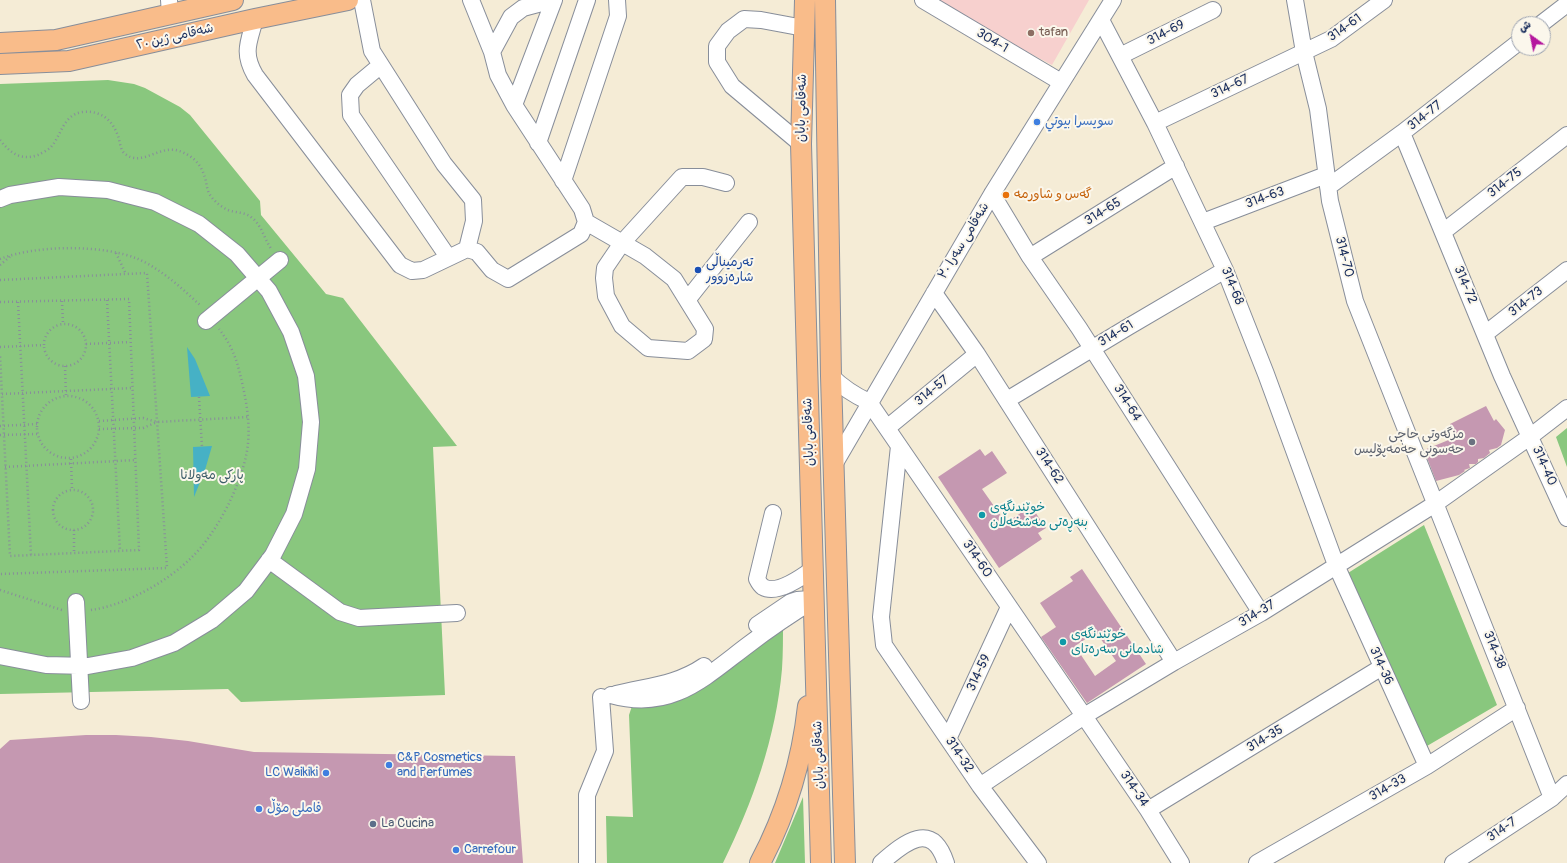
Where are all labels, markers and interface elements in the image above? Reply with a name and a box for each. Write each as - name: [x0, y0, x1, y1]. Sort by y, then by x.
- street label: 314-61: [1325, 11, 1365, 45]
- north arrow: [1511, 16, 1551, 56]
- street label: 314-69: [1145, 17, 1187, 49]
- text: ش: [1516, 18, 1533, 35]
- street label: شەقامی ژین ٢٠: [135, 21, 215, 53]
- street label: 304-1: [973, 25, 1011, 57]
- place label: tafan: [1039, 25, 1068, 41]
- marker: tafan: [1026, 28, 1036, 38]
- street label: 314-67: [1209, 72, 1251, 102]
- street label: شەقامی بابان: [794, 74, 810, 142]
- street label: 314-77: [1405, 98, 1445, 134]
- place label: سويسرا بيوتي: [1045, 114, 1114, 130]
- marker: سويسرا بيوتي: [1032, 117, 1042, 127]
- street label: 314-75: [1485, 165, 1525, 201]
- street label: 314-63: [1243, 184, 1287, 212]
- place label: گەس و شاورمە: [1014, 187, 1092, 203]
- marker: گەس و شاورمە: [1001, 190, 1011, 200]
- street label: 314-65: [1082, 195, 1124, 229]
- street label: شەقامی سەرا ٣٠: [935, 200, 993, 282]
- street label: 314-70: [1331, 235, 1357, 279]
- place label: تەرمیناڵی شارەزوور: [706, 255, 753, 286]
- street label: 314-72: [1450, 264, 1480, 306]
- marker: تەرمیناڵی شارەزوور: [693, 265, 703, 275]
- street label: 314-68: [1217, 265, 1247, 307]
- street label: 314-73: [1506, 284, 1546, 320]
- street label: 314-61: [1096, 318, 1136, 350]
- street label: 314-57: [912, 373, 952, 409]
- street label: 314-64: [1110, 382, 1144, 424]
- street label: شەقامی بابان: [800, 398, 818, 466]
- place label: مزگەوتی حاجی حەسونی حەمەپۆلیس: [1354, 427, 1464, 458]
- marker: مزگەوتی حاجی حەسونی حەمەپۆلیس: [1467, 437, 1477, 447]
- street label: 314-40: [1528, 444, 1560, 488]
- street label: 314-62: [1031, 445, 1067, 487]
- park label: پارکی مەولانا: [180, 468, 244, 484]
- place label: خوێندنگەی بنەڕەتی مەشخەڵان: [990, 500, 1088, 531]
- marker: خوێندنگەی بنەڕەتی مەشخەڵان: [977, 510, 987, 520]
- street label: 314-60: [959, 537, 995, 581]
- street label: 314-37: [1236, 597, 1278, 631]
- place label: خوێندنگەی شادمانی سەرەتای: [1071, 627, 1164, 658]
- street label: 314-38: [1479, 629, 1509, 671]
- marker: خوێندنگەی شادمانی سەرەتای: [1058, 637, 1068, 647]
- street label: 314-36: [1366, 644, 1396, 688]
- street label: 314-59: [964, 652, 994, 694]
- street label: شەقامی بابان: [810, 721, 828, 789]
- street label: 314-35: [1244, 722, 1286, 756]
- street label: 314-32: [941, 734, 977, 776]
- place label: C&P Cosmetics and Perfumes: [397, 750, 482, 781]
- marker: C&P Cosmetics and Perfumes: [384, 760, 394, 770]
- place label: LC Waikiki: [265, 765, 318, 781]
- marker: LC Waikiki: [321, 768, 331, 778]
- street label: 314-34: [1116, 768, 1152, 810]
- street label: 314-33: [1367, 771, 1409, 805]
- place label: فاملی مۆڵ: [267, 801, 322, 817]
- marker: فاملی مۆڵ: [254, 804, 264, 814]
- street label: 314-7: [1484, 815, 1520, 845]
- place label: La Cucina: [381, 816, 434, 832]
- marker: La Cucina: [368, 819, 378, 829]
- place label: Carrefour: [464, 842, 516, 858]
- marker: Carrefour: [451, 845, 461, 855]

